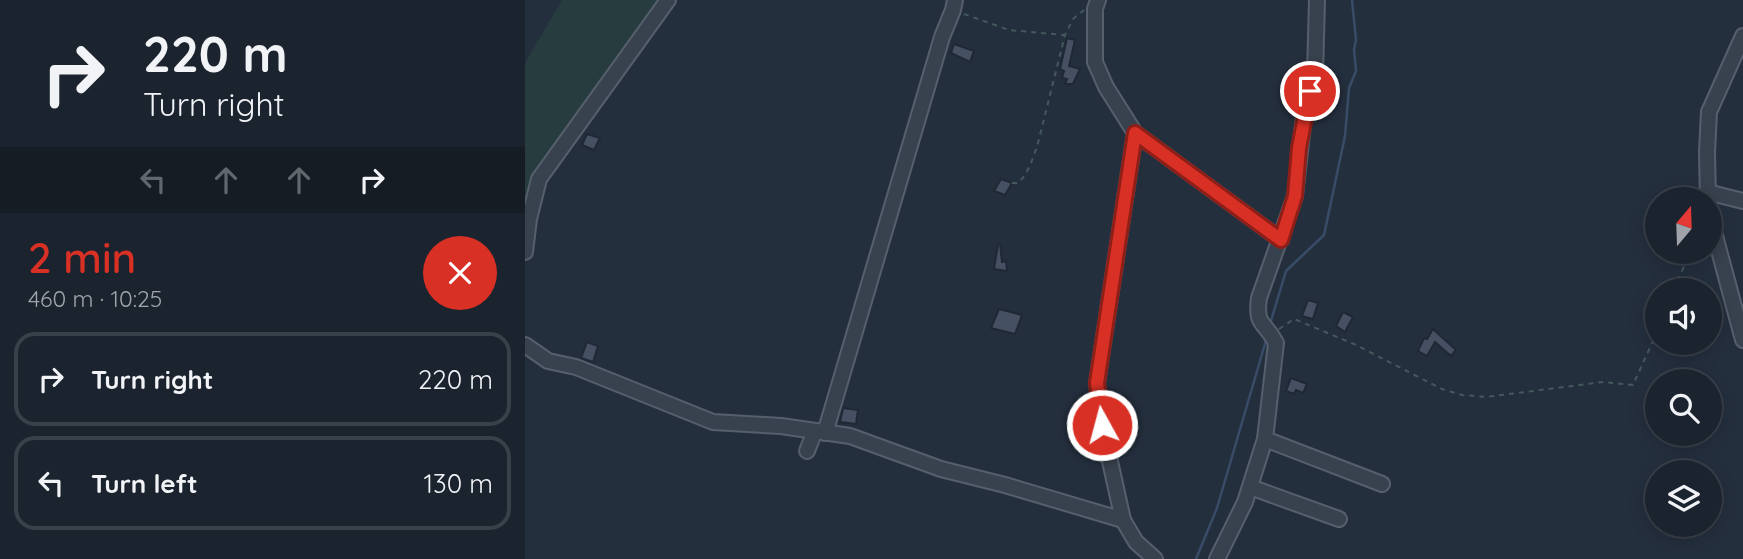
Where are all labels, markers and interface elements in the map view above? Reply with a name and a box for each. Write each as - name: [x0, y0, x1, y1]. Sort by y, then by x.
- text: 220 m: [143, 23, 288, 84]
- icon: right: [28, 28, 119, 119]
- pin: [1280, 61, 1340, 121]
- icon: arrive: [1291, 72, 1329, 110]
- text: Turn right: [143, 84, 284, 124]
- icon: left: [134, 161, 172, 199]
- icon: ahead: [207, 161, 245, 199]
- icon: ahead: [280, 161, 318, 199]
- icon: right: [353, 161, 391, 199]
- north arrow: [1645, 187, 1722, 264]
- map controls: [1645, 187, 1722, 537]
- text: 2 min: [28, 231, 136, 284]
- button: close: [423, 236, 497, 310]
- button: sound: [1645, 278, 1722, 355]
- text: 460 m · 10:25: [28, 284, 162, 313]
- icon: right: [32, 360, 70, 398]
- text: Turn right: [91, 363, 213, 396]
- text: 220 m: [418, 363, 493, 396]
- button: search: [1645, 369, 1722, 446]
- position arrow: [1065, 388, 1139, 462]
- button: layers: [1645, 460, 1722, 537]
- icon: left: [32, 464, 70, 502]
- text: Turn left: [91, 467, 198, 500]
- text: 130 m: [423, 467, 493, 500]

